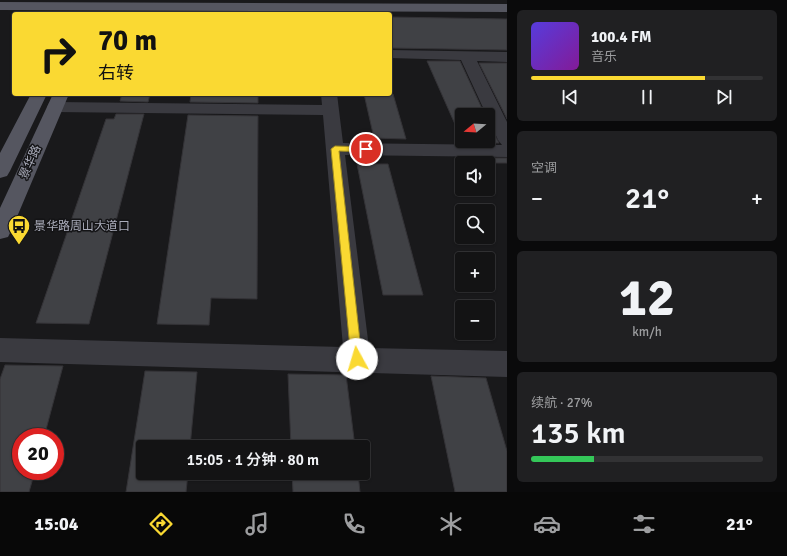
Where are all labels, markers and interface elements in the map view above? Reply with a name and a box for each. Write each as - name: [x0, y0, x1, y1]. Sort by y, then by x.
- text: 70 m: [98, 24, 157, 58]
- icon: right: [32, 28, 84, 80]
- text: 100.4 FM: [591, 28, 652, 46]
- text: 音乐: [591, 49, 617, 65]
- text: 右转: [98, 62, 134, 84]
- icon: previous: [559, 86, 581, 108]
- icon: pause: [636, 86, 658, 108]
- icon: next: [713, 86, 735, 108]
- north arrow: [455, 108, 495, 148]
- map controls: [455, 108, 495, 340]
- pin: [349, 132, 383, 166]
- icon: arrive: [355, 138, 377, 160]
- street label: 景华路: [16, 143, 45, 182]
- button: sound: [455, 156, 495, 196]
- text: 空调: [531, 160, 557, 176]
- text: 21°: [625, 180, 669, 217]
- text: −: [531, 185, 543, 212]
- text: +: [751, 185, 763, 212]
- button: search: [455, 204, 495, 244]
- bus stop icon: 景华路周山大道口: [6, 213, 32, 246]
- place label: 景华路周山大道口: [34, 219, 130, 234]
- button: +: [455, 252, 495, 292]
- text: 12: [619, 266, 675, 330]
- button: −: [455, 300, 495, 340]
- text: km/h: [632, 324, 662, 340]
- position arrow: [336, 338, 378, 380]
- text: 续航 · 27%: [531, 395, 593, 411]
- text: 135 km: [531, 415, 626, 452]
- speed limit sign: 20: [12, 428, 64, 480]
- text: 15:05 · 1 分钟 · 80 m: [187, 451, 319, 469]
- icon: directions: [147, 510, 175, 538]
- icon: music: [243, 510, 271, 538]
- icon: phone: [340, 510, 368, 538]
- icon: climate: [437, 510, 465, 538]
- icon: car: [533, 510, 561, 538]
- icon: filters: [630, 510, 658, 538]
- text: 15:04: [34, 513, 78, 535]
- text: 21°: [726, 513, 753, 535]

